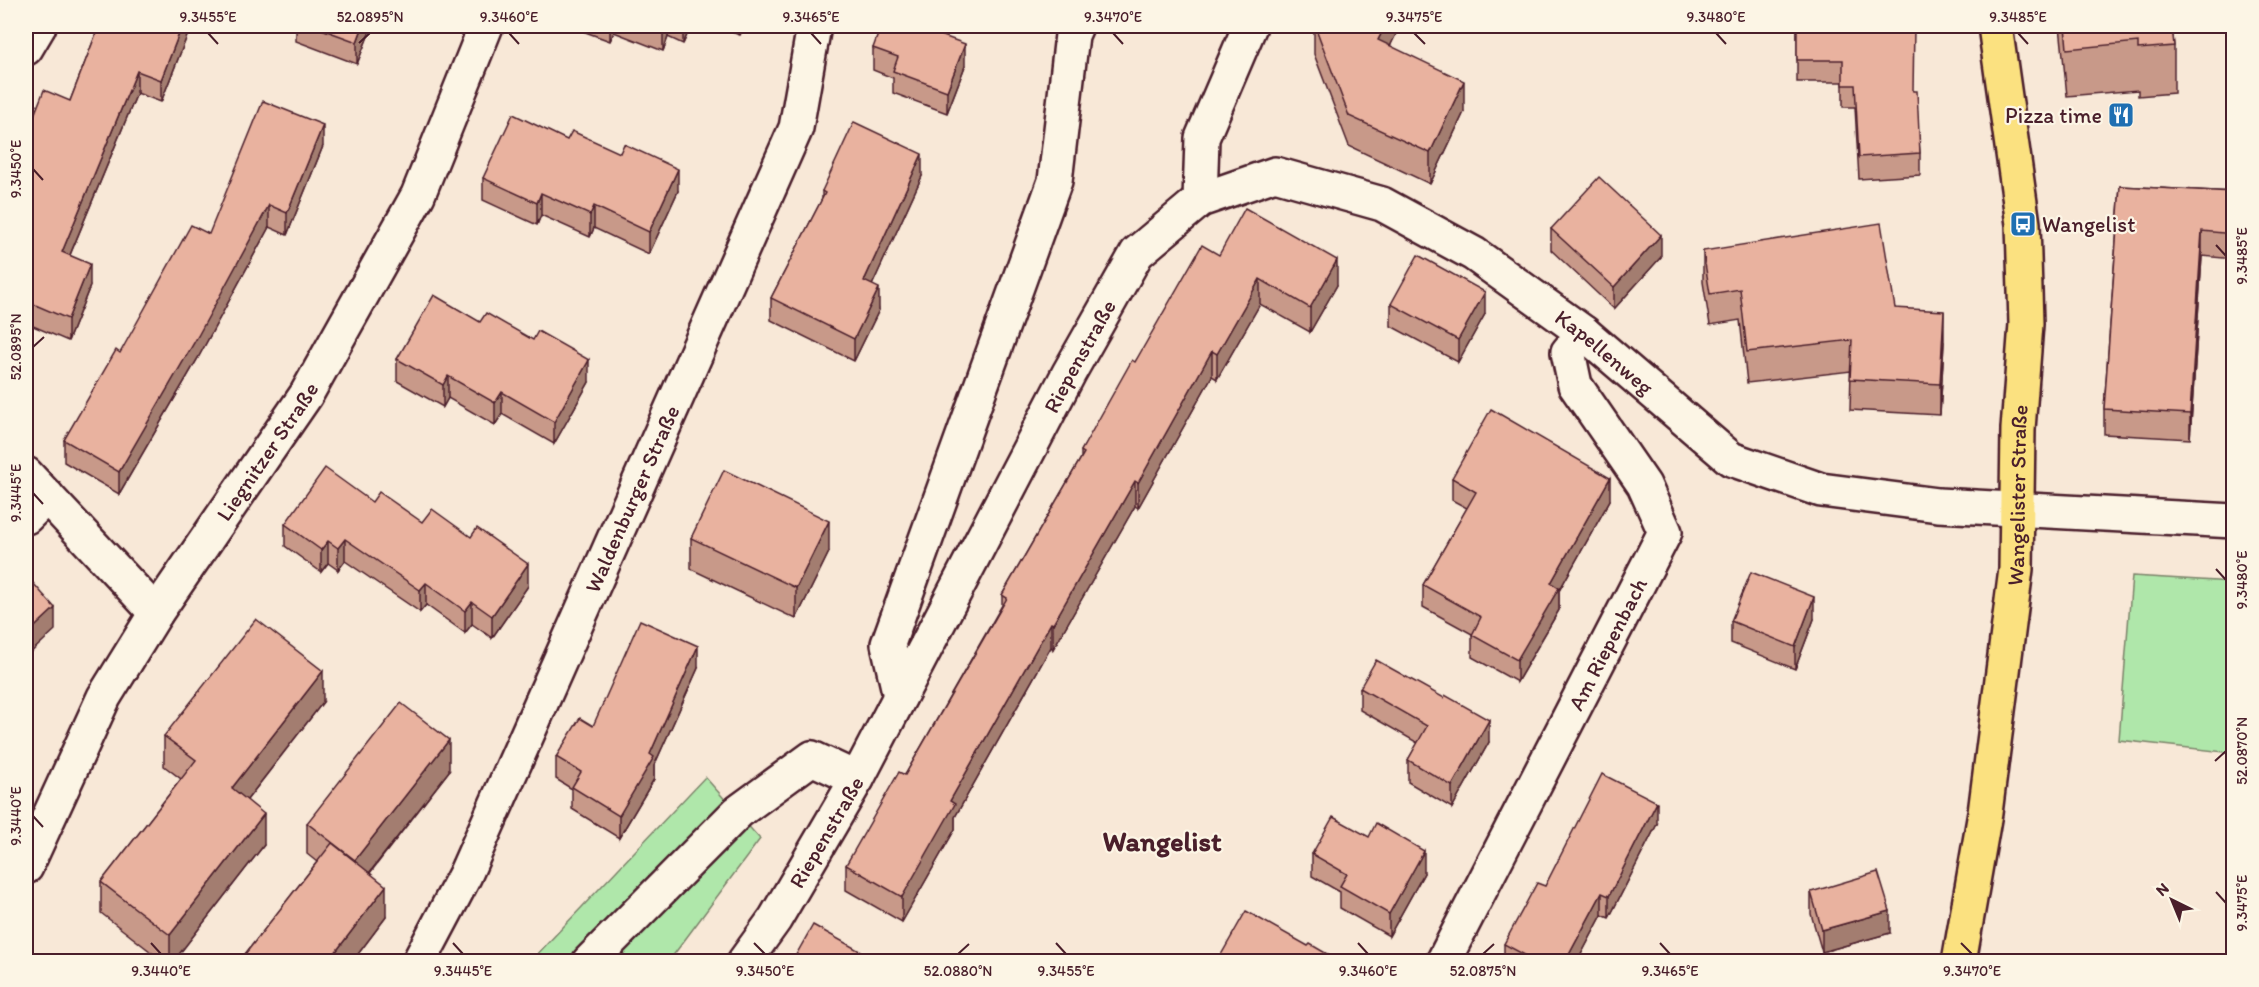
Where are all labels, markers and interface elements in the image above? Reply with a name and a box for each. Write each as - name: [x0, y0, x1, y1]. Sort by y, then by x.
- text: 9.3455°E: [179, 8, 237, 26]
- text: 52.0895°N: [336, 8, 404, 26]
- text: 9.3460°E: [480, 8, 538, 26]
- text: 9.3465°E: [782, 8, 840, 26]
- text: 9.3470°E: [1084, 8, 1142, 26]
- text: 9.3475°E: [1386, 8, 1442, 26]
- text: 9.3480°E: [1687, 8, 1745, 26]
- text: 9.3485°E: [1989, 8, 2047, 26]
- restaurant icon: Pizza time: [2106, 100, 2136, 130]
- place label: Pizza time: [2005, 102, 2102, 129]
- text: 9.3450°E: [7, 140, 25, 198]
- bus stop icon: Wangelist: [2008, 209, 2038, 239]
- place label: Wangelist: [2042, 211, 2135, 238]
- text: 9.3485°E: [2233, 227, 2251, 285]
- street label: Riepenstraße: [1038, 295, 1122, 418]
- street label: Kapellenweg: [1550, 304, 1660, 401]
- text: 52.0895°N: [7, 313, 25, 381]
- street label: Liegnitzer Straße: [210, 378, 324, 526]
- street label: Waldenburger Straße: [579, 401, 685, 597]
- street label: Wangelister Straße: [2001, 404, 2034, 588]
- text: 9.3445°E: [7, 464, 25, 522]
- text: 9.3480°E: [2233, 551, 2251, 609]
- street label: Am Riepenbach: [1562, 573, 1653, 715]
- text: 52.0870°N: [2233, 717, 2251, 785]
- street label: Riepenstraße: [783, 771, 870, 893]
- text: 9.3440°E: [7, 786, 25, 846]
- district label: Wangelist: [1103, 824, 1222, 858]
- north arrow: [2142, 870, 2202, 930]
- text: 9.3475°E: [2233, 875, 2251, 931]
- text: N: [2152, 879, 2173, 900]
- text: 9.3440°E: [131, 962, 191, 980]
- text: 9.3445°E: [434, 962, 492, 980]
- text: 9.3450°E: [736, 962, 794, 980]
- text: 52.0880°N: [924, 962, 992, 980]
- text: 9.3455°E: [1037, 962, 1095, 980]
- text: 9.3460°E: [1339, 962, 1397, 980]
- text: 52.0875°N: [1450, 962, 1516, 980]
- text: 9.3465°E: [1641, 962, 1699, 980]
- text: 9.3470°E: [1943, 962, 2001, 980]

